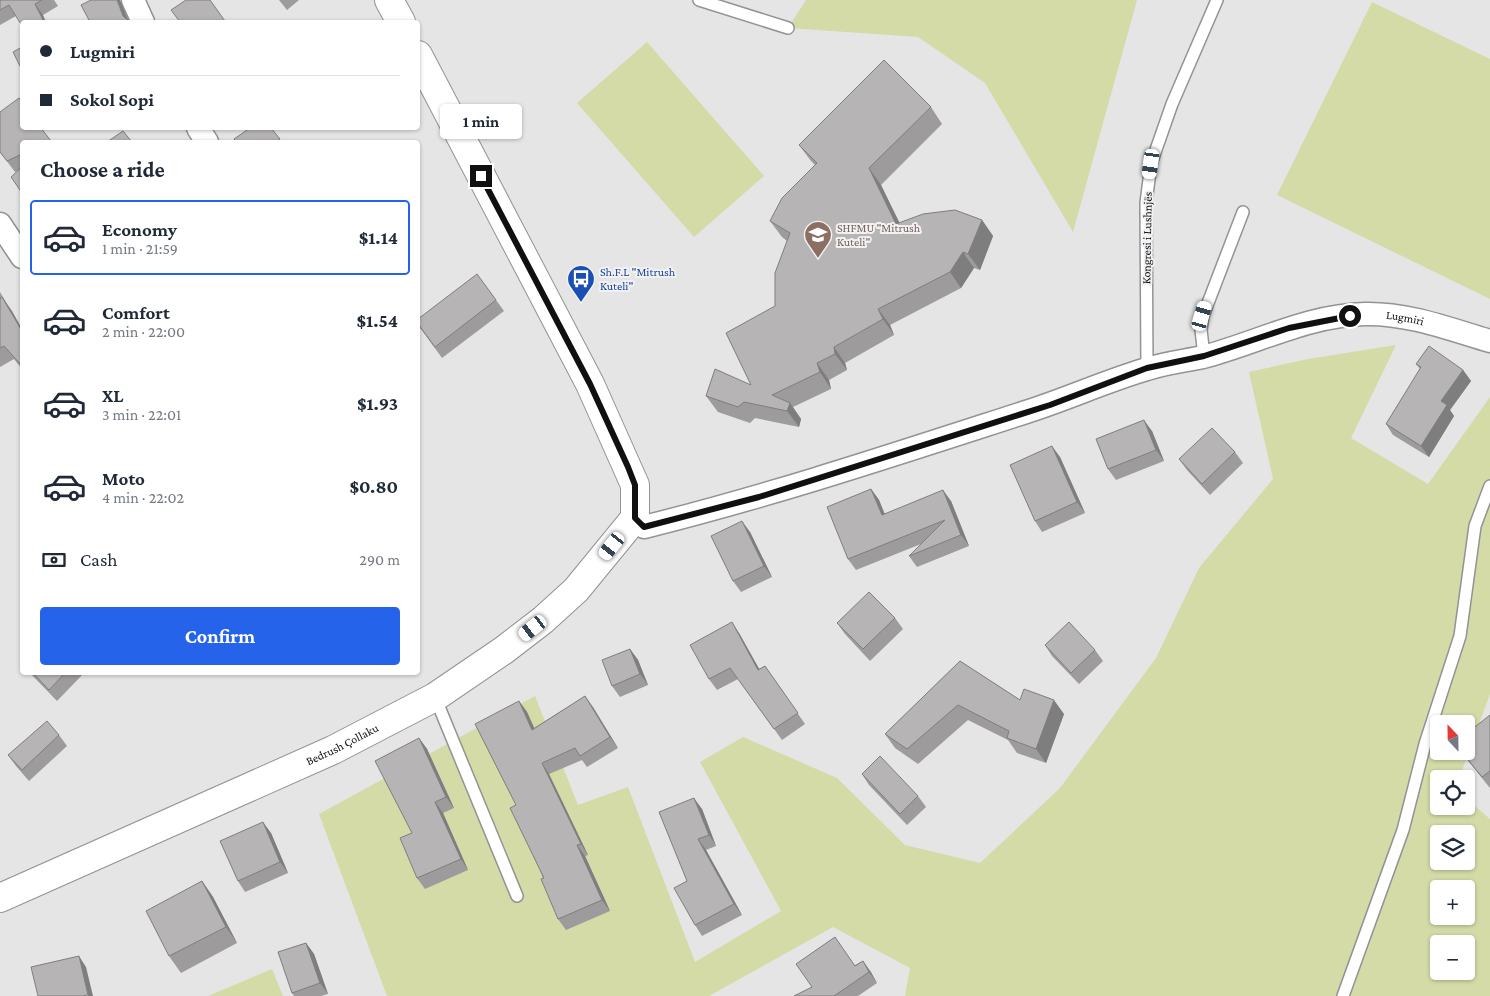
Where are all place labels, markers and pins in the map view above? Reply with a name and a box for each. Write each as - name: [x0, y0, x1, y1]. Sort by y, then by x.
- school or university icon: SHFMU "Mitrush Kuteli": [803, 220, 833, 259]
- place label: SHFMU "Mitrush Kuteli": [837, 221, 921, 249]
- bus stop icon: Sh.F.L "Mitrush Kuteli": [566, 264, 596, 303]
- place label: Sh.F.L "Mitrush Kuteli": [600, 265, 676, 293]

